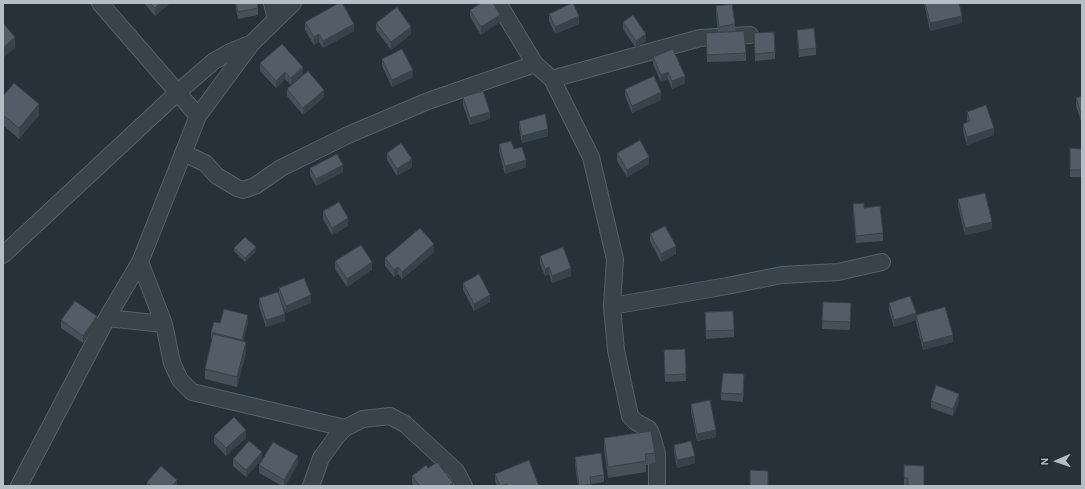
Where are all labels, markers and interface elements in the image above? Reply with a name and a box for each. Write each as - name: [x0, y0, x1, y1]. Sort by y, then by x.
- north arrow: [1037, 441, 1077, 481]
- text: N: [1039, 457, 1050, 465]

